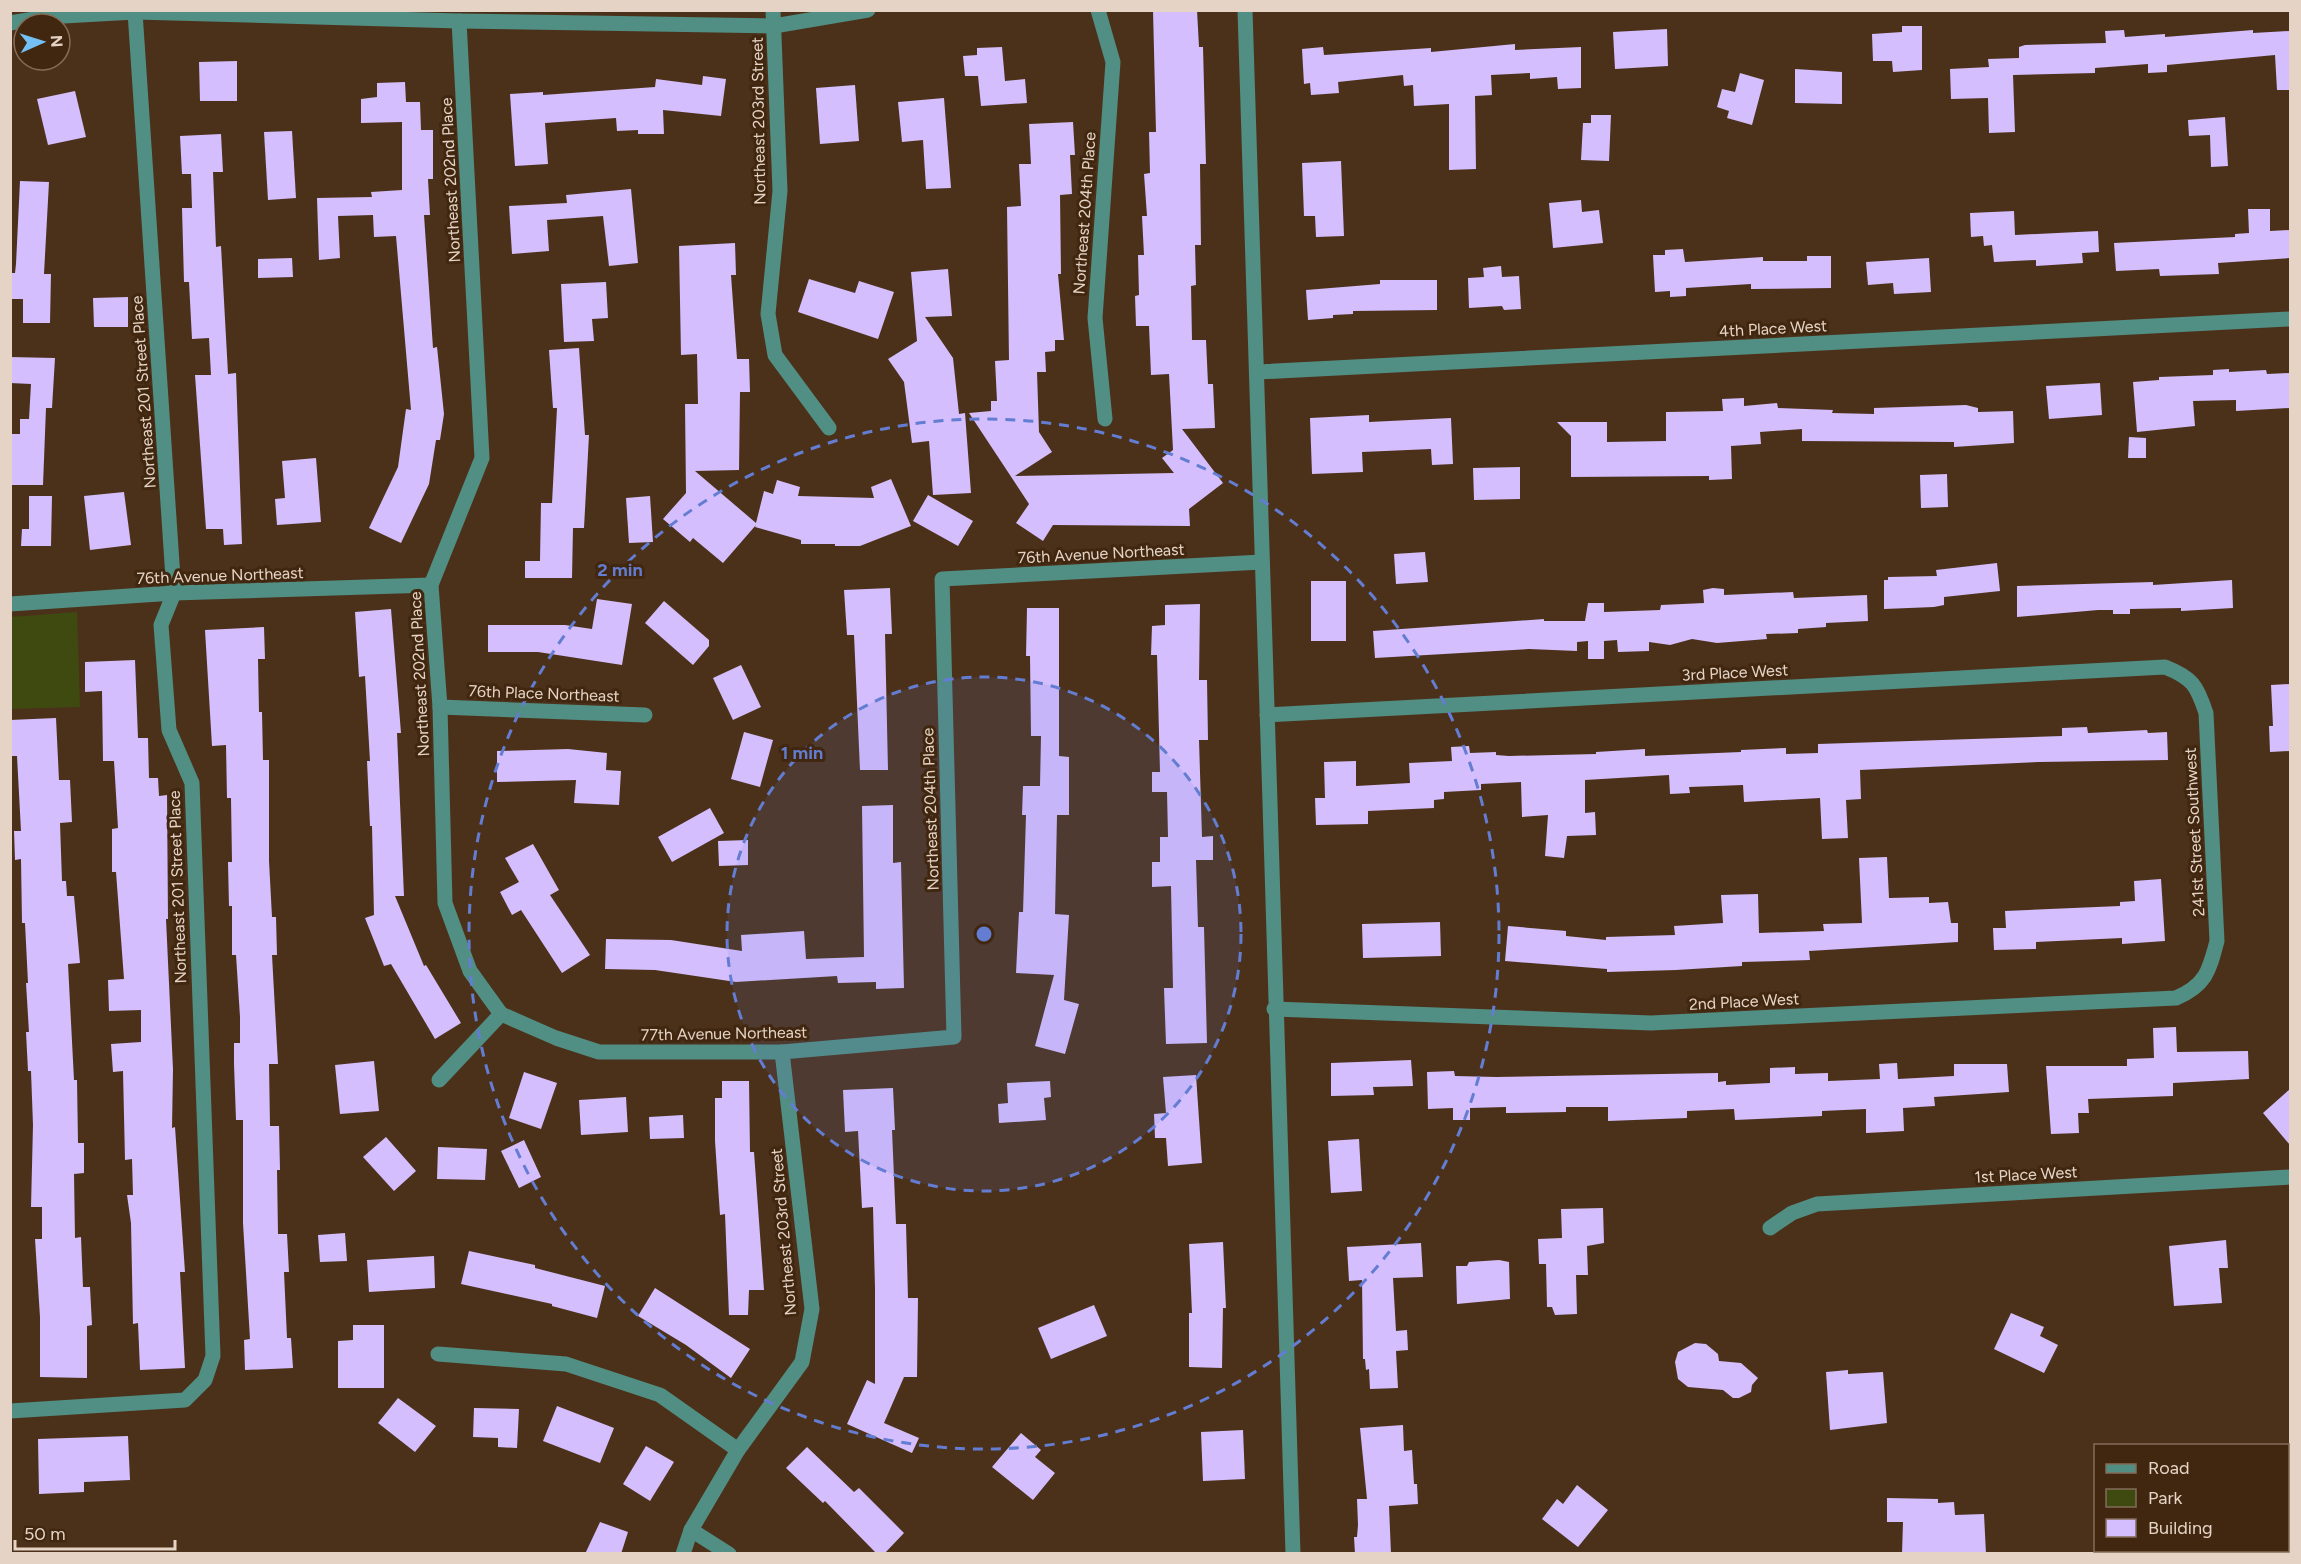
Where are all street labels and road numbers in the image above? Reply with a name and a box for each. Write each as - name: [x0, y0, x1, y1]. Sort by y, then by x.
- street label: Northeast 203rd Street: [748, 37, 769, 205]
- street label: Northeast 202nd Place: [437, 97, 464, 263]
- street label: Northeast 204th Place: [1069, 131, 1100, 295]
- street label: Northeast 201 Street Place: [127, 295, 160, 489]
- street label: 4th Place West: [1719, 316, 1828, 341]
- street label: 76th Avenue Northeast: [1017, 540, 1185, 567]
- street label: 76th Avenue Northeast: [136, 563, 304, 588]
- street label: Northeast 202nd Place: [406, 591, 433, 757]
- street label: 3rd Place West: [1681, 660, 1789, 685]
- street label: 76th Place Northeast: [468, 681, 620, 706]
- street label: Northeast 204th Place: [918, 727, 943, 891]
- street label: 241st Street Southwest: [2181, 747, 2208, 917]
- street label: Northeast 201 Street Place: [165, 790, 190, 984]
- street label: 2nd Place West: [1688, 989, 1800, 1014]
- street label: 77th Avenue Northeast: [641, 1023, 807, 1044]
- street label: Northeast 203rd Street: [767, 1148, 800, 1316]
- street label: 1st Place West: [1974, 1162, 2078, 1187]

